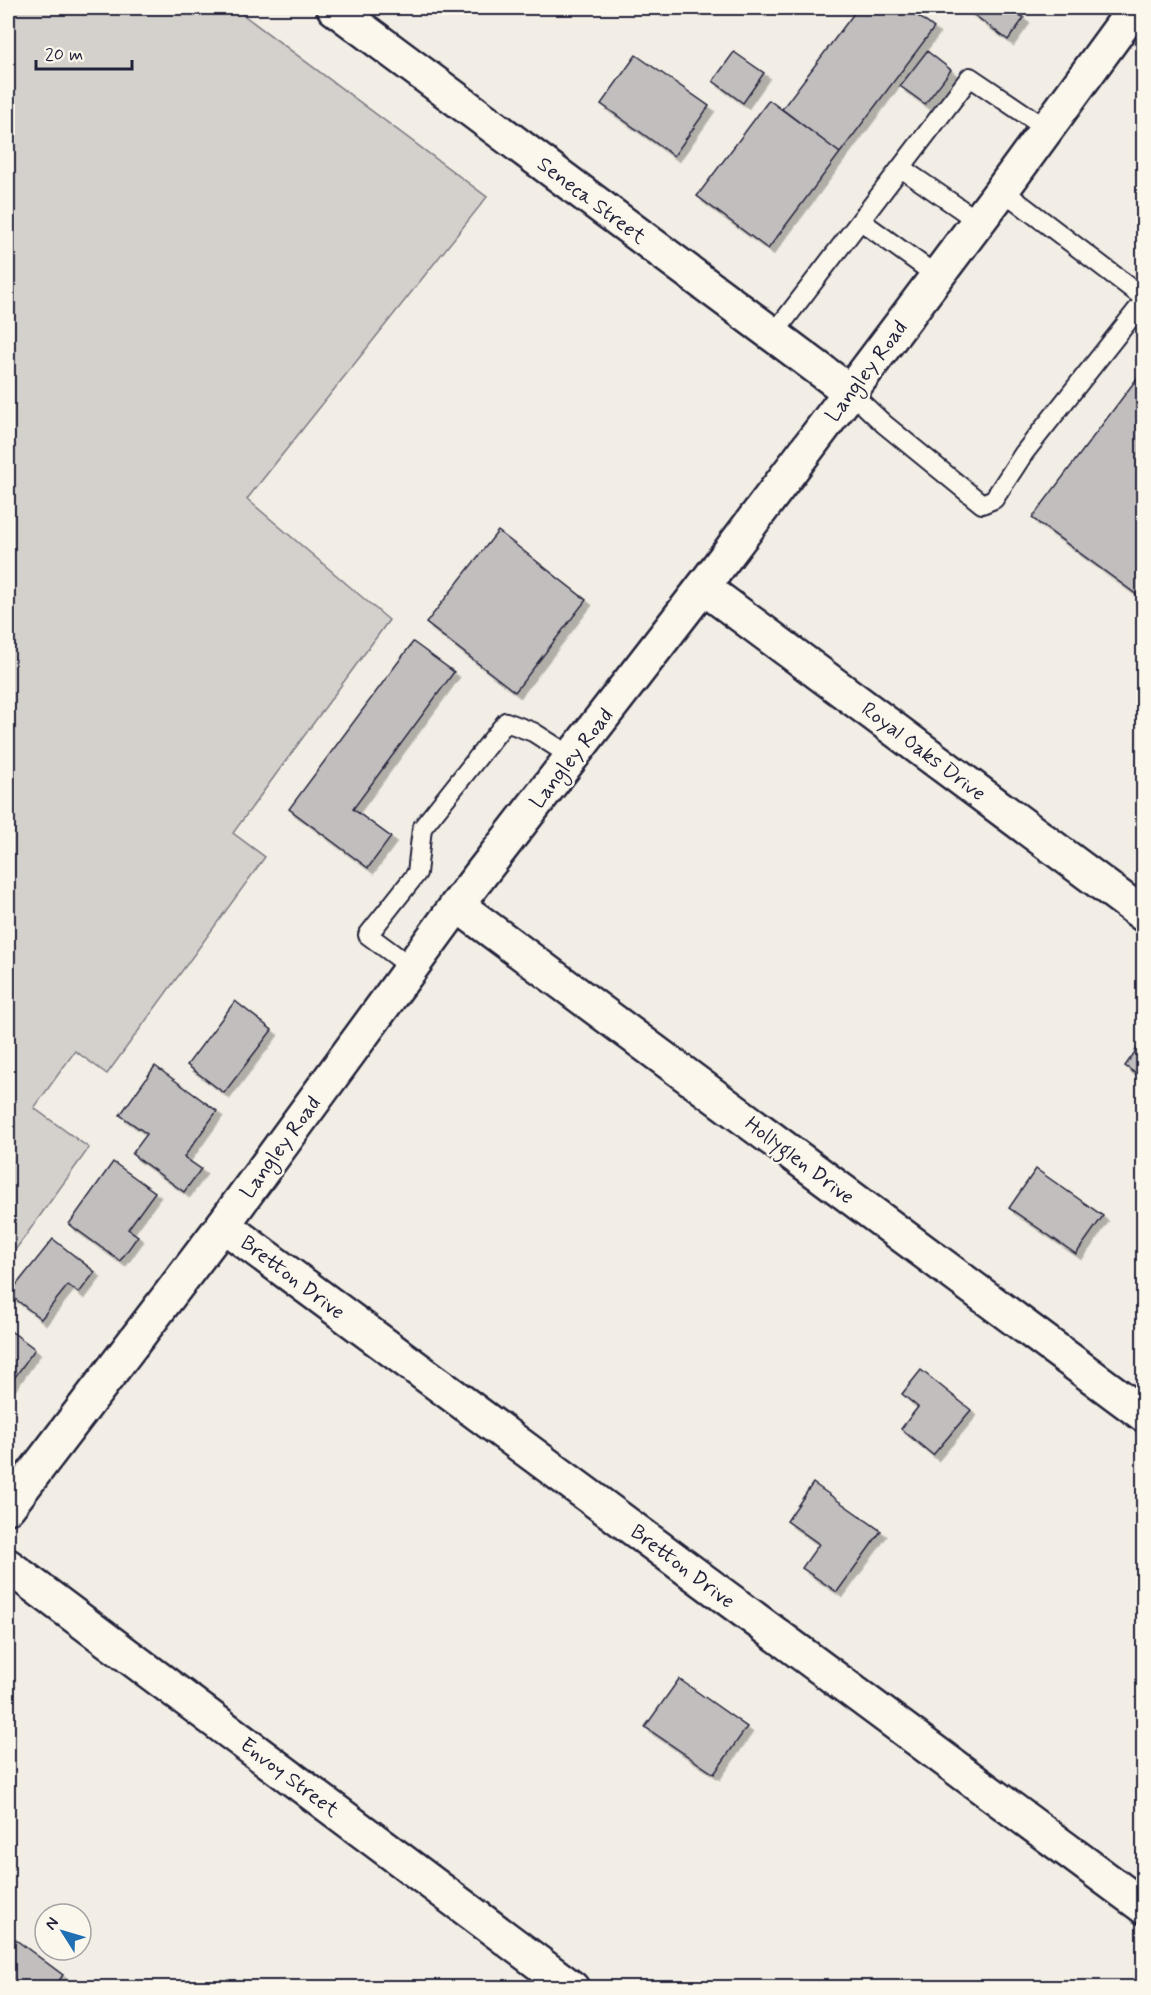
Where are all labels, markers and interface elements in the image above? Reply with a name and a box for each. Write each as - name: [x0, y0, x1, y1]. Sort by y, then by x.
- scale bar: [36, 33, 132, 71]
- text: 20 m: [45, 43, 83, 67]
- street label: Seneca Street: [531, 151, 652, 251]
- street label: Langley Road: [819, 315, 915, 429]
- street label: Royal Oaks Drive: [855, 696, 991, 808]
- street label: Langley Road: [524, 703, 621, 815]
- street label: Langley Road: [234, 1091, 328, 1205]
- street label: Hollyglen Drive: [738, 1110, 860, 1213]
- street label: Bretton Drive: [234, 1229, 350, 1326]
- street label: Bretton Drive: [624, 1518, 740, 1615]
- street label: Envoy Street: [234, 1731, 345, 1825]
- north arrow: [33, 1902, 93, 1962]
- text: N: [41, 1913, 64, 1934]

